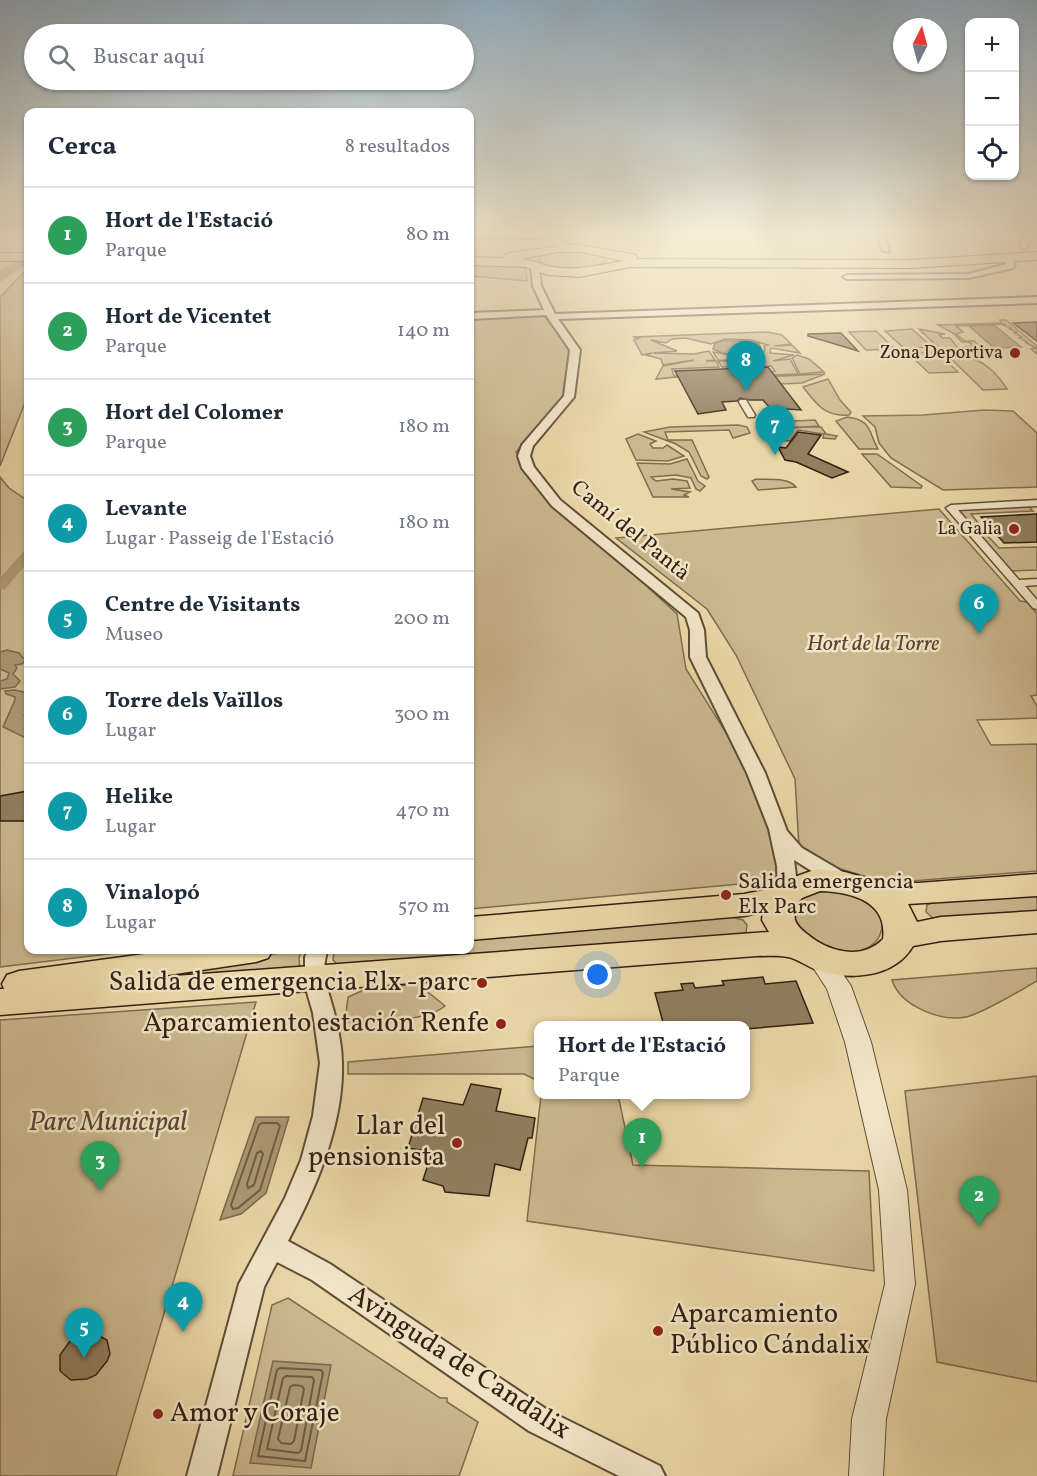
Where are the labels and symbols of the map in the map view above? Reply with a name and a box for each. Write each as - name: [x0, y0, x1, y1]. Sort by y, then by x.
- north arrow: [893, 18, 947, 72]
- place label: Zona Deportiva: [879, 341, 1003, 366]
- pin: 8: [726, 342, 766, 391]
- marker: Zona Deportiva: [1008, 346, 1022, 360]
- pin: 7: [756, 406, 794, 455]
- street label: Camí del Pantà: [564, 473, 696, 589]
- place label: La Galia: [937, 517, 1002, 542]
- marker: La Galia: [1007, 522, 1021, 536]
- pin: 6: [960, 584, 998, 634]
- park label: Hort de la Torre: [807, 629, 939, 660]
- place label: Salida emergencia Elx Parc: [738, 867, 914, 923]
- marker: Salida emergencia Elx Parc: [719, 888, 733, 902]
- your location: [583, 960, 612, 989]
- place label: Salida de emergencia Elx -parc: [109, 964, 470, 1002]
- marker: Salida de emergencia Elx -parc: [475, 976, 489, 990]
- place label: Aparcamiento estación Renfe: [143, 1005, 489, 1043]
- marker: Aparcamiento estación Renfe: [494, 1017, 508, 1031]
- park label: Parc Municipal: [29, 1104, 187, 1142]
- place label: Llar del pensionista: [308, 1108, 445, 1177]
- pin: 1: [622, 1118, 662, 1168]
- marker: Llar del pensionista: [450, 1136, 464, 1150]
- pin: 3: [80, 1142, 120, 1191]
- pin: 2: [960, 1176, 998, 1226]
- street label: Avinguda de Candalix: [340, 1277, 578, 1449]
- pin: 4: [164, 1282, 202, 1332]
- place label: Aparcamiento Público Cándalix: [670, 1296, 870, 1365]
- pin: 5: [64, 1308, 104, 1358]
- marker: Aparcamiento Público Cándalix: [651, 1324, 665, 1338]
- place label: Amor y Coraje: [170, 1395, 340, 1433]
- marker: Amor y Coraje: [151, 1407, 165, 1421]

